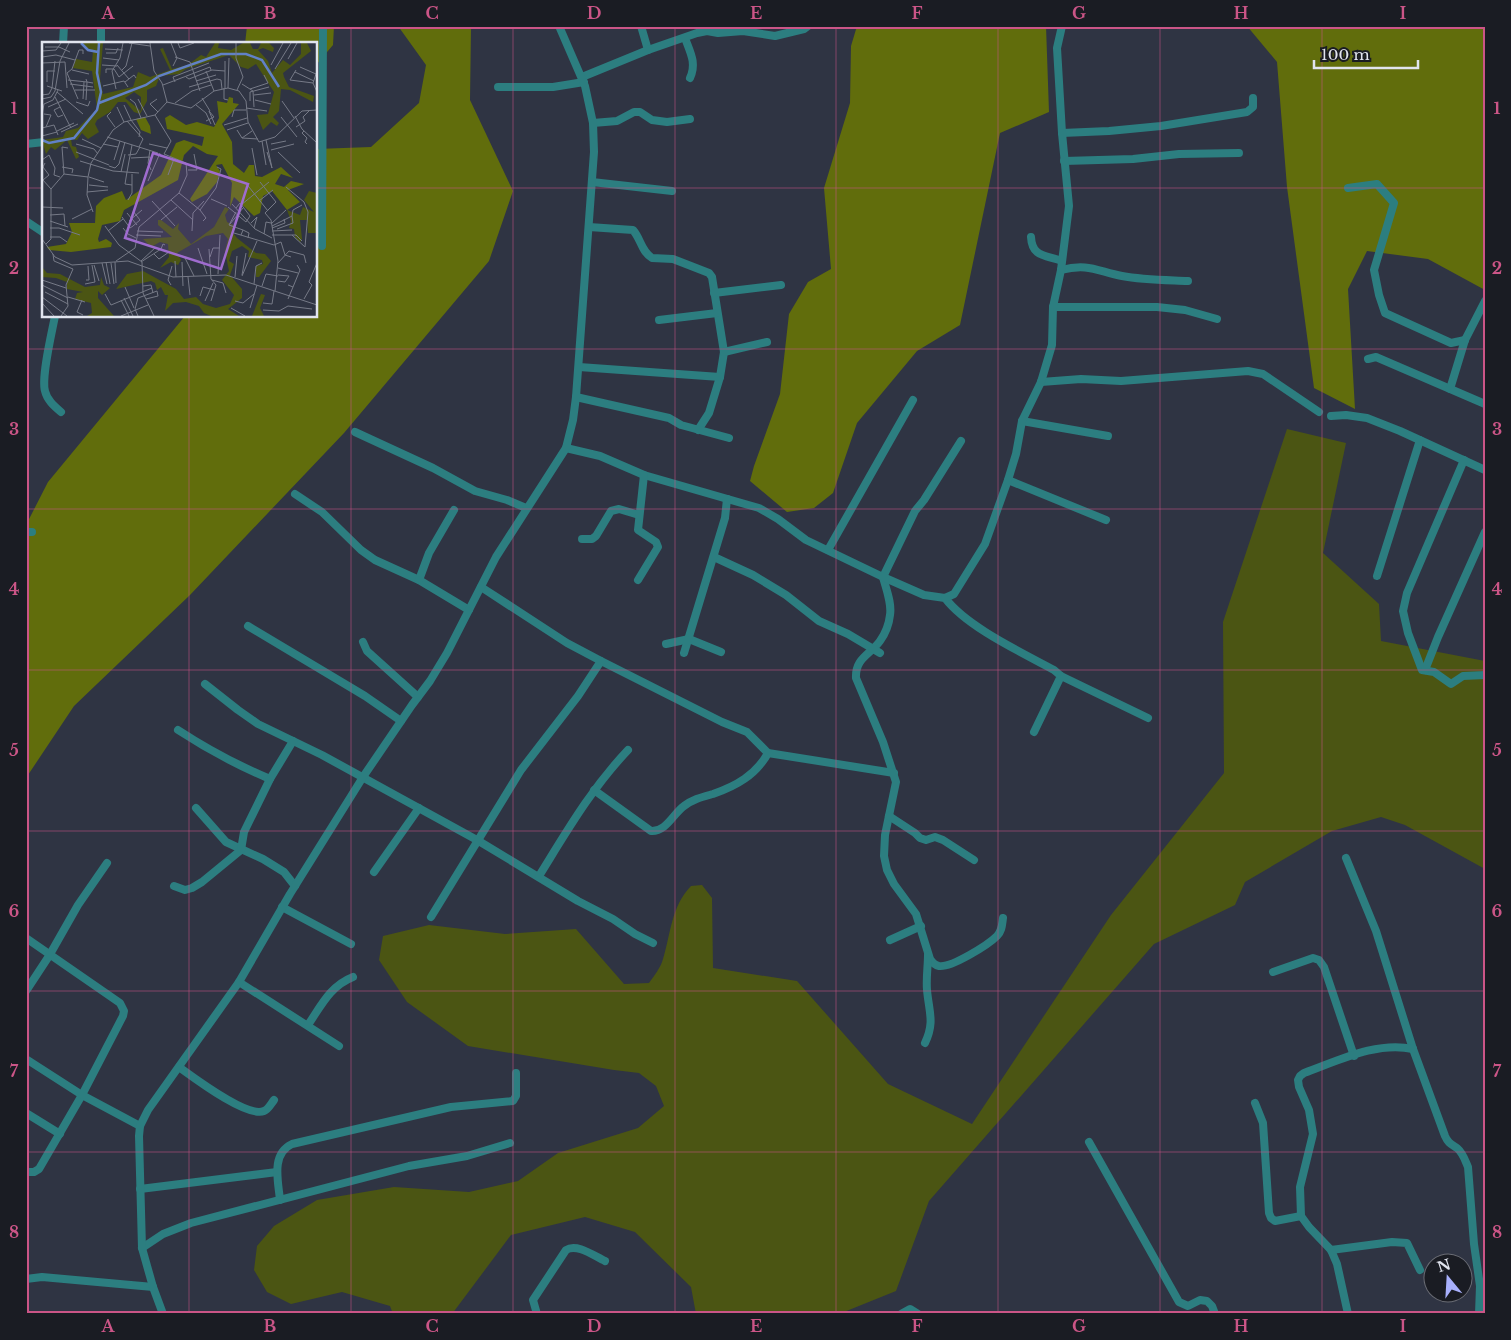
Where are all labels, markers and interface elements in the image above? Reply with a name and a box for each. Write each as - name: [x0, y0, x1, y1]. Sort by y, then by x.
- text: A: [101, 3, 116, 23]
- text: B: [264, 3, 277, 23]
- text: C: [425, 3, 439, 23]
- text: D: [587, 3, 601, 23]
- text: E: [750, 3, 762, 23]
- text: F: [911, 3, 923, 23]
- text: G: [1072, 3, 1086, 23]
- text: H: [1233, 3, 1249, 23]
- text: I: [1400, 3, 1407, 23]
- scale bar: [1314, 38, 1417, 70]
- inset map: [42, 42, 318, 318]
- text: 100 m: [1321, 45, 1370, 64]
- text: 1: [11, 98, 18, 118]
- text: 1: [1494, 98, 1501, 118]
- text: 2: [9, 258, 19, 278]
- text: 2: [1492, 258, 1502, 278]
- text: 3: [9, 419, 19, 439]
- text: 3: [1492, 419, 1502, 439]
- text: 4: [9, 579, 19, 599]
- text: 4: [1492, 579, 1502, 599]
- text: 5: [9, 740, 19, 760]
- text: 5: [1492, 740, 1502, 760]
- text: 6: [9, 901, 20, 921]
- text: 6: [1492, 901, 1503, 921]
- text: 7: [10, 1061, 19, 1081]
- text: 7: [1493, 1061, 1502, 1081]
- text: 8: [9, 1222, 19, 1242]
- text: 8: [1492, 1222, 1502, 1242]
- north arrow: [1424, 1252, 1474, 1302]
- text: N: [1435, 1255, 1453, 1276]
- text: A: [101, 1316, 116, 1336]
- text: B: [264, 1316, 277, 1336]
- text: C: [425, 1316, 439, 1336]
- text: D: [587, 1316, 601, 1336]
- text: E: [750, 1316, 762, 1336]
- text: F: [911, 1316, 923, 1336]
- text: G: [1072, 1316, 1086, 1336]
- text: H: [1233, 1316, 1249, 1336]
- text: I: [1400, 1316, 1407, 1336]

